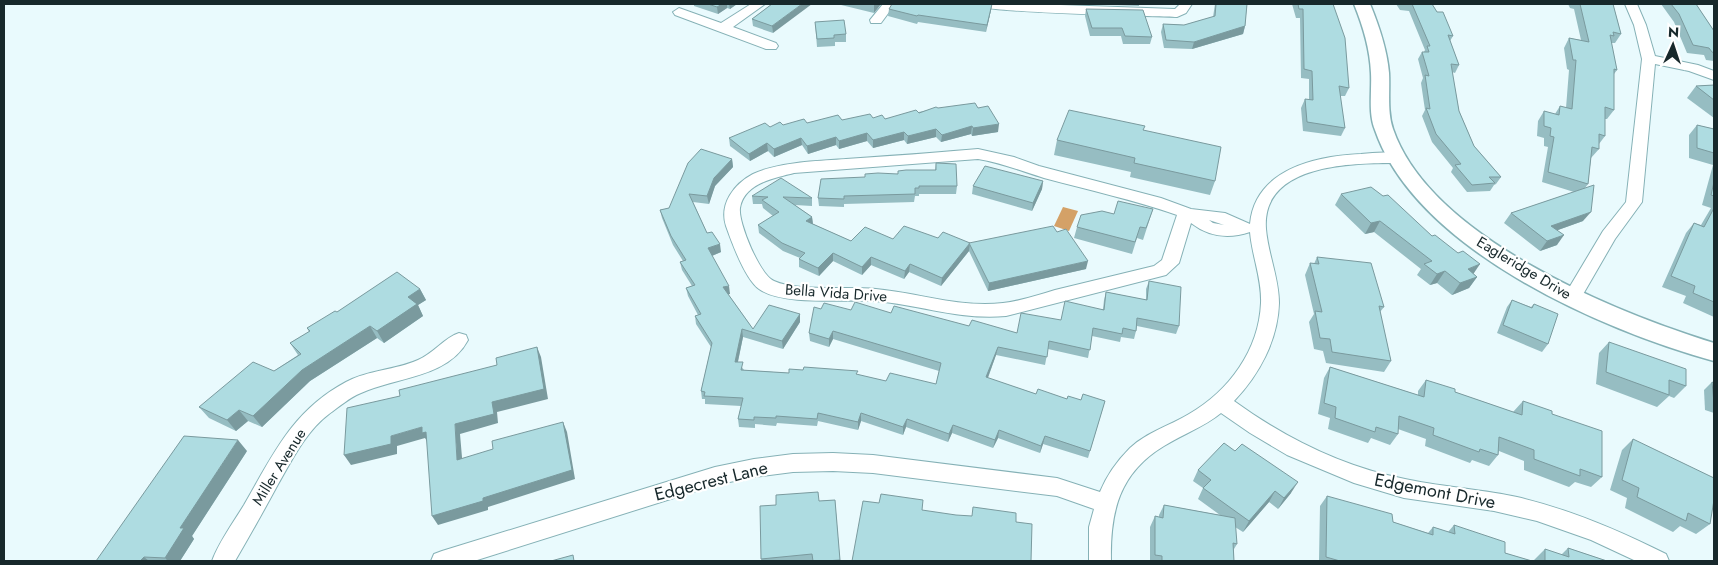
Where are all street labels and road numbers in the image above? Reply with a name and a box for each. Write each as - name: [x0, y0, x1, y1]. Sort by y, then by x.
- street label: Eagleridge Drive: [1473, 231, 1576, 305]
- street label: Bella Vida Drive: [784, 278, 888, 308]
- street label: Miller Avenue: [247, 424, 312, 510]
- street label: Edgecrest Lane: [652, 454, 770, 508]
- street label: Edgemont Drive: [1372, 467, 1498, 515]

